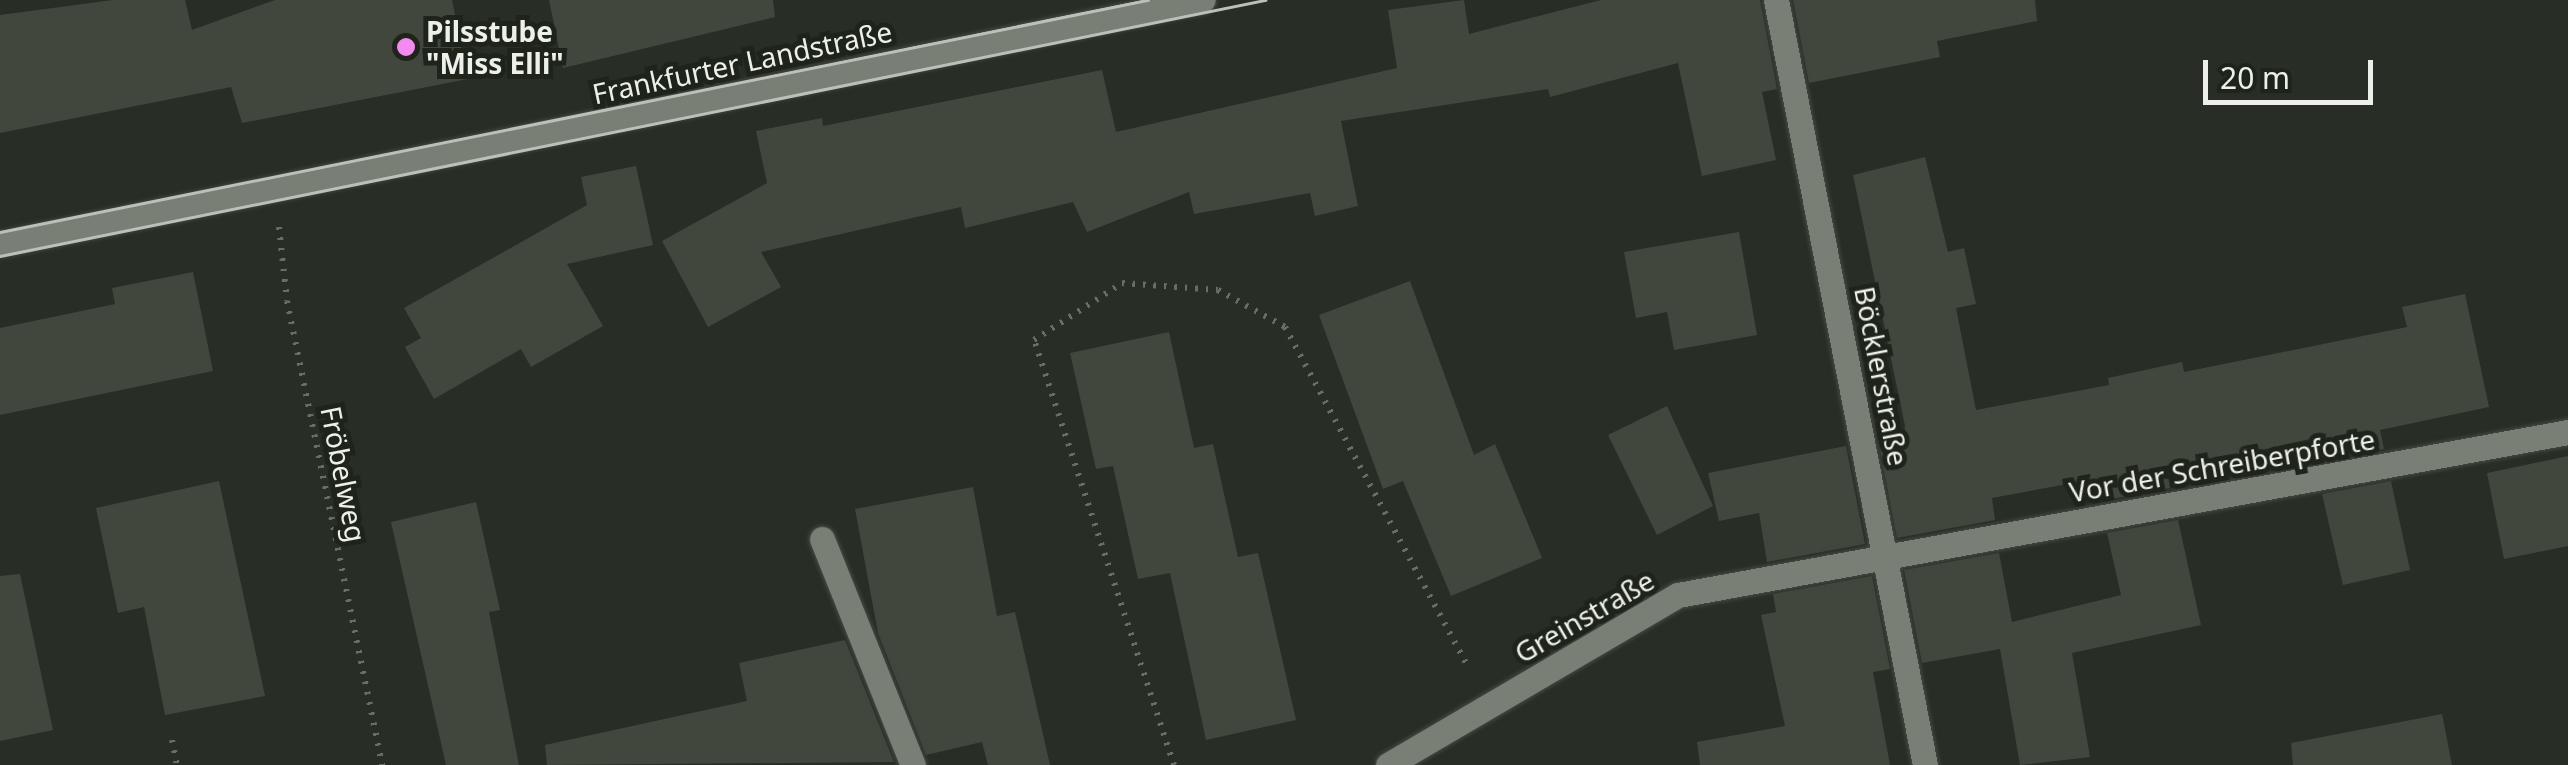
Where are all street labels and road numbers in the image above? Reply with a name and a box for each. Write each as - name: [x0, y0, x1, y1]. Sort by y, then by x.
- street label: Frankfurter Landstraße: [589, 14, 895, 110]
- street label: Böcklerstraße: [1848, 284, 1916, 468]
- street label: Fröbelweg: [314, 403, 374, 545]
- street label: Vor der Schreiberpforte: [2067, 422, 2377, 508]
- street label: Greinstraße: [1508, 563, 1660, 669]

